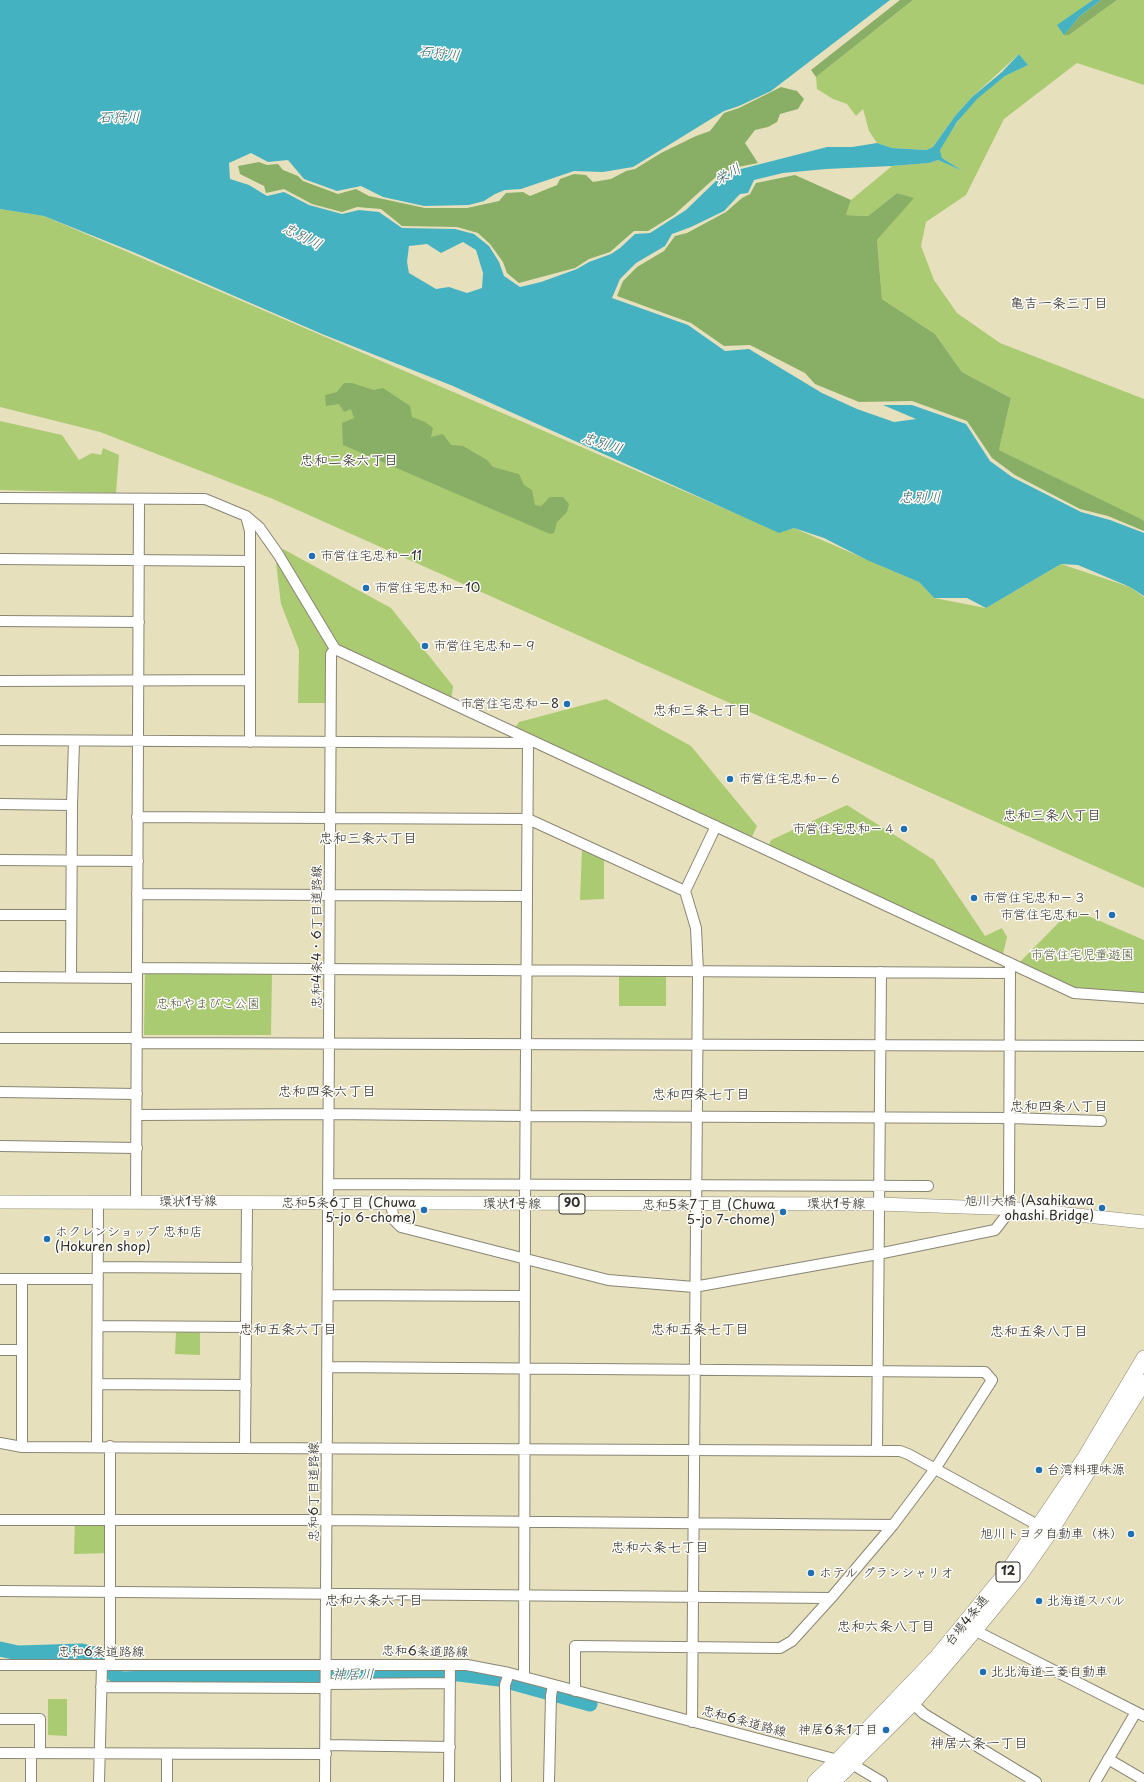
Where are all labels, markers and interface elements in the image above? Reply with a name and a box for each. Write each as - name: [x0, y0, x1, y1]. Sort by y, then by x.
- water label: 石狩川: [417, 43, 461, 65]
- water label: 石狩川: [98, 110, 140, 126]
- water label: 栄川: [712, 161, 744, 189]
- water label: 忠別川: [279, 220, 325, 254]
- district label: 亀吉一条三丁目: [1010, 296, 1108, 312]
- water label: 忠別川: [579, 430, 625, 458]
- district label: 忠和二条六丁目: [300, 453, 398, 469]
- water label: 忠別川: [899, 490, 941, 506]
- place label: 市営住宅忠和－11: [320, 548, 422, 564]
- marker: 市営住宅忠和－11: [307, 551, 317, 561]
- place label: 市営住宅忠和－10: [374, 580, 480, 596]
- marker: 市営住宅忠和－10: [361, 583, 371, 593]
- place label: 市営住宅忠和－９: [433, 638, 537, 654]
- marker: 市営住宅忠和－９: [420, 641, 430, 651]
- place label: 市営住宅忠和－8: [460, 696, 559, 712]
- marker: 市営住宅忠和－8: [562, 699, 572, 709]
- district label: 忠和三条七丁目: [653, 703, 751, 719]
- place label: 市営住宅忠和－６: [738, 771, 842, 787]
- marker: 市営住宅忠和－６: [725, 774, 735, 784]
- district label: 忠和三条八丁目: [1003, 808, 1101, 824]
- place label: 市営住宅忠和－４: [792, 821, 896, 837]
- marker: 市営住宅忠和－４: [899, 824, 909, 834]
- district label: 忠和三条六丁目: [319, 831, 417, 847]
- street label: 忠和4条4・6丁目道路線: [309, 865, 325, 1009]
- place label: 市営住宅忠和－３: [982, 890, 1086, 906]
- marker: 市営住宅忠和－３: [969, 893, 979, 903]
- place label: 市営住宅忠和－１: [1000, 907, 1104, 923]
- marker: 市営住宅忠和－１: [1107, 910, 1117, 920]
- park label: 市営住宅児童遊園: [1030, 947, 1134, 963]
- park label: 忠和やまびこ公園: [156, 996, 260, 1012]
- district label: 忠和四条六丁目: [278, 1084, 376, 1100]
- district label: 忠和四条七丁目: [652, 1087, 750, 1103]
- district label: 忠和四条八丁目: [1010, 1099, 1108, 1115]
- place label: 旭川大橋 (Asahikawa ohashi Bridge): [964, 1193, 1094, 1224]
- street label: 環状1号線: [159, 1194, 217, 1210]
- road number: 90: [559, 1194, 585, 1214]
- place label: 忠和5条6丁目 (Chuwa 5-jo 6-chome): [282, 1195, 416, 1226]
- street label: 環状1号線: [483, 1196, 541, 1212]
- street label: 環状1号線: [807, 1196, 865, 1212]
- place label: 忠和5条7丁目 (Chuwa 5-jo 7-chome): [642, 1197, 775, 1228]
- marker: 旭川大橋 (Asahikawa ohashi Bridge): [1097, 1203, 1107, 1213]
- marker: 忠和5条6丁目 (Chuwa 5-jo 6-chome): [419, 1205, 429, 1215]
- marker: 忠和5条7丁目 (Chuwa 5-jo 7-chome): [778, 1207, 788, 1217]
- place label: ホクレンショップ 忠和店 (Hokuren shop): [55, 1224, 202, 1255]
- marker: ホクレンショップ 忠和店 (Hokuren shop): [42, 1234, 52, 1244]
- district label: 忠和五条六丁目: [239, 1322, 337, 1338]
- district label: 忠和五条七丁目: [651, 1322, 749, 1338]
- district label: 忠和五条八丁目: [990, 1324, 1088, 1340]
- street label: 忠和6丁目道路線: [306, 1442, 322, 1542]
- place label: 台湾料理味源: [1047, 1462, 1125, 1478]
- marker: 台湾料理味源: [1034, 1465, 1044, 1475]
- place label: 旭川トヨタ自動車（株）: [980, 1526, 1123, 1542]
- marker: 旭川トヨタ自動車（株）: [1126, 1529, 1136, 1539]
- district label: 忠和六条七丁目: [611, 1540, 709, 1556]
- road number: 12: [996, 1562, 1020, 1582]
- place label: ホテル グランシャリオ: [819, 1565, 953, 1581]
- marker: ホテル グランシャリオ: [806, 1568, 816, 1578]
- district label: 忠和六条六丁目: [325, 1593, 423, 1609]
- street label: 台場4条通: [942, 1593, 992, 1649]
- place label: 北海道スバル: [1047, 1593, 1125, 1609]
- marker: 北海道スバル: [1034, 1596, 1044, 1606]
- district label: 忠和六条八丁目: [837, 1619, 935, 1635]
- street label: 忠和6条道路線: [381, 1643, 469, 1661]
- street label: 忠和6条道路線: [57, 1644, 145, 1660]
- place label: 北北海道三菱自動車: [991, 1664, 1108, 1680]
- water label: 神居川: [332, 1667, 374, 1683]
- marker: 北北海道三菱自動車: [978, 1667, 988, 1677]
- street label: 忠和6条道路線: [700, 1703, 788, 1741]
- place label: 神居6条1丁目: [798, 1722, 878, 1738]
- marker: 神居6条1丁目: [881, 1725, 891, 1735]
- district label: 神居六条一丁目: [930, 1736, 1028, 1752]

